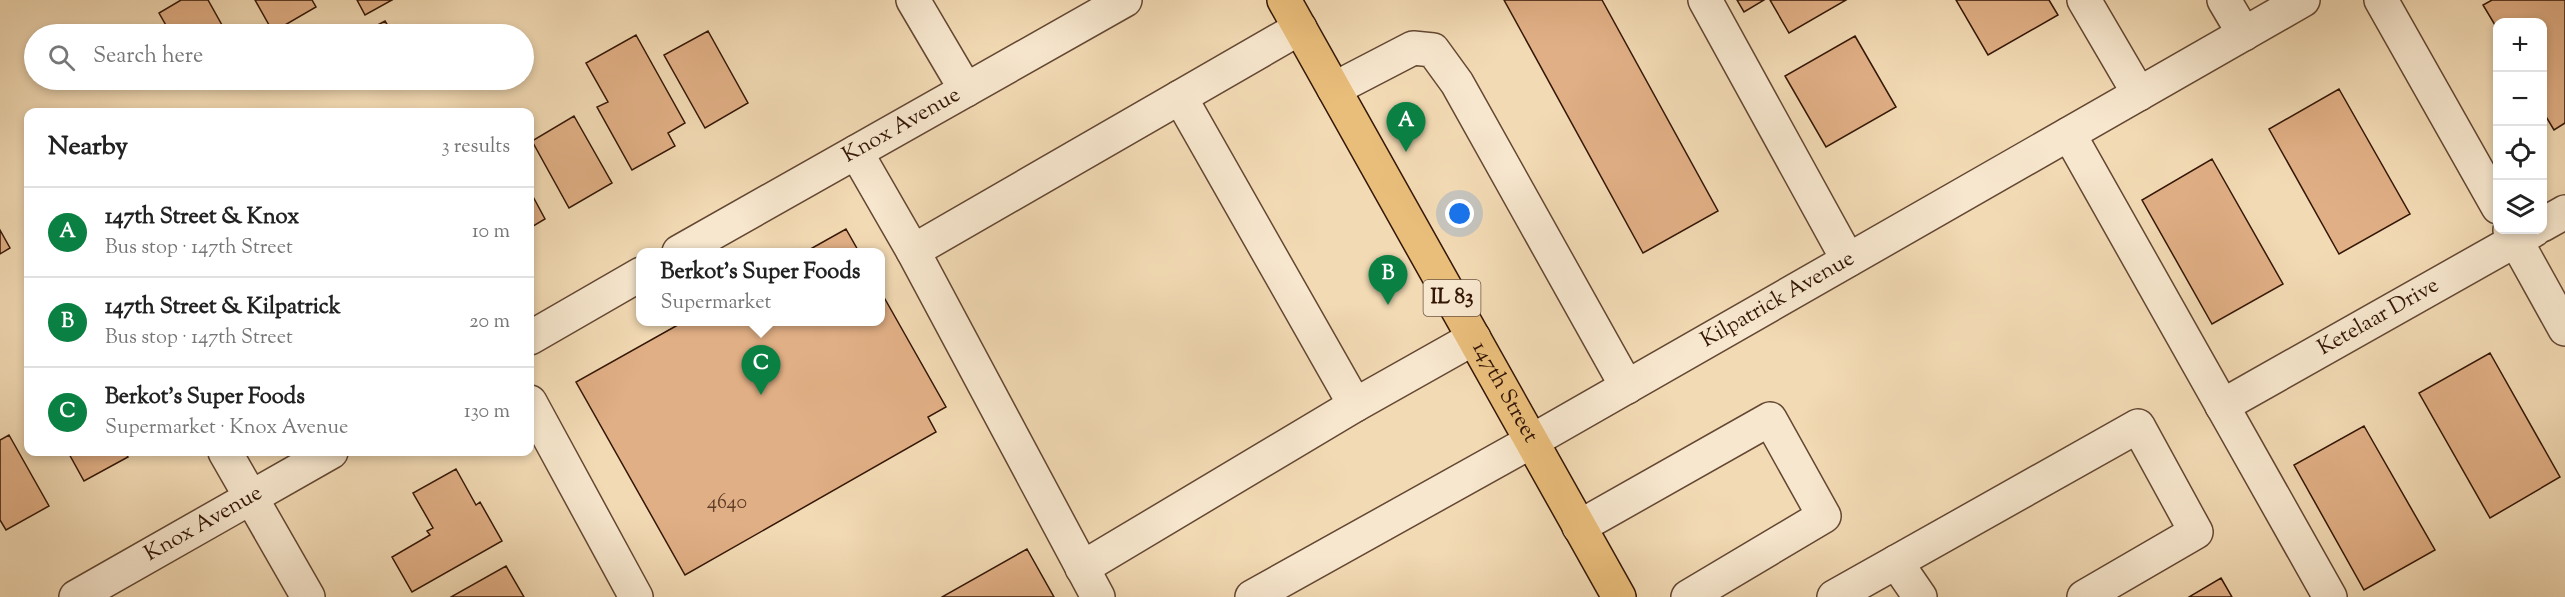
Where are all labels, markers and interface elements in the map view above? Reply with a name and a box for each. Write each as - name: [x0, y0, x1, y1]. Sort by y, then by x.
- map controls: [2493, 18, 2547, 234]
- button: +: [2493, 18, 2547, 72]
- search box: [24, 24, 534, 90]
- icon: search: [45, 41, 78, 74]
- text: Search here: [93, 41, 203, 73]
- button: −: [2493, 72, 2547, 126]
- street label: Knox Avenue: [837, 80, 967, 172]
- pin: A: [1386, 102, 1426, 152]
- button: locate: [2493, 126, 2547, 180]
- text: Nearby: [48, 129, 128, 166]
- text: 3 results: [441, 133, 510, 162]
- button: layers: [2493, 180, 2547, 234]
- your location: [1445, 199, 1474, 228]
- text: 147th Street & Knox: [105, 202, 299, 234]
- text: A: [59, 218, 76, 247]
- text: 10 m: [472, 218, 510, 247]
- text: Bus stop · 147th Street: [105, 234, 293, 263]
- street label: Kilpatrick Avenue: [1695, 244, 1861, 357]
- popup: [636, 248, 885, 326]
- pin: B: [1368, 256, 1408, 305]
- text: Berkot's Super Foods: [661, 257, 860, 289]
- street label: Ketelaar Drive: [2312, 270, 2445, 365]
- road number: IL 83: [1424, 280, 1480, 316]
- text: Supermarket: [661, 289, 771, 318]
- text: 147th Street & Kilpatrick: [105, 292, 341, 324]
- text: B: [61, 308, 74, 337]
- text: 20 m: [469, 308, 510, 337]
- text: Bus stop · 147th Street: [105, 324, 293, 353]
- street label: 147th Street: [1463, 336, 1546, 449]
- pin: C: [742, 346, 780, 395]
- text: Berkot's Super Foods: [105, 382, 305, 414]
- text: C: [59, 398, 76, 427]
- text: 130 m: [464, 398, 510, 427]
- text: Supermarket · Knox Avenue: [105, 414, 348, 443]
- street label: Knox Avenue: [139, 478, 269, 571]
- house number: 4640: [707, 489, 747, 518]

